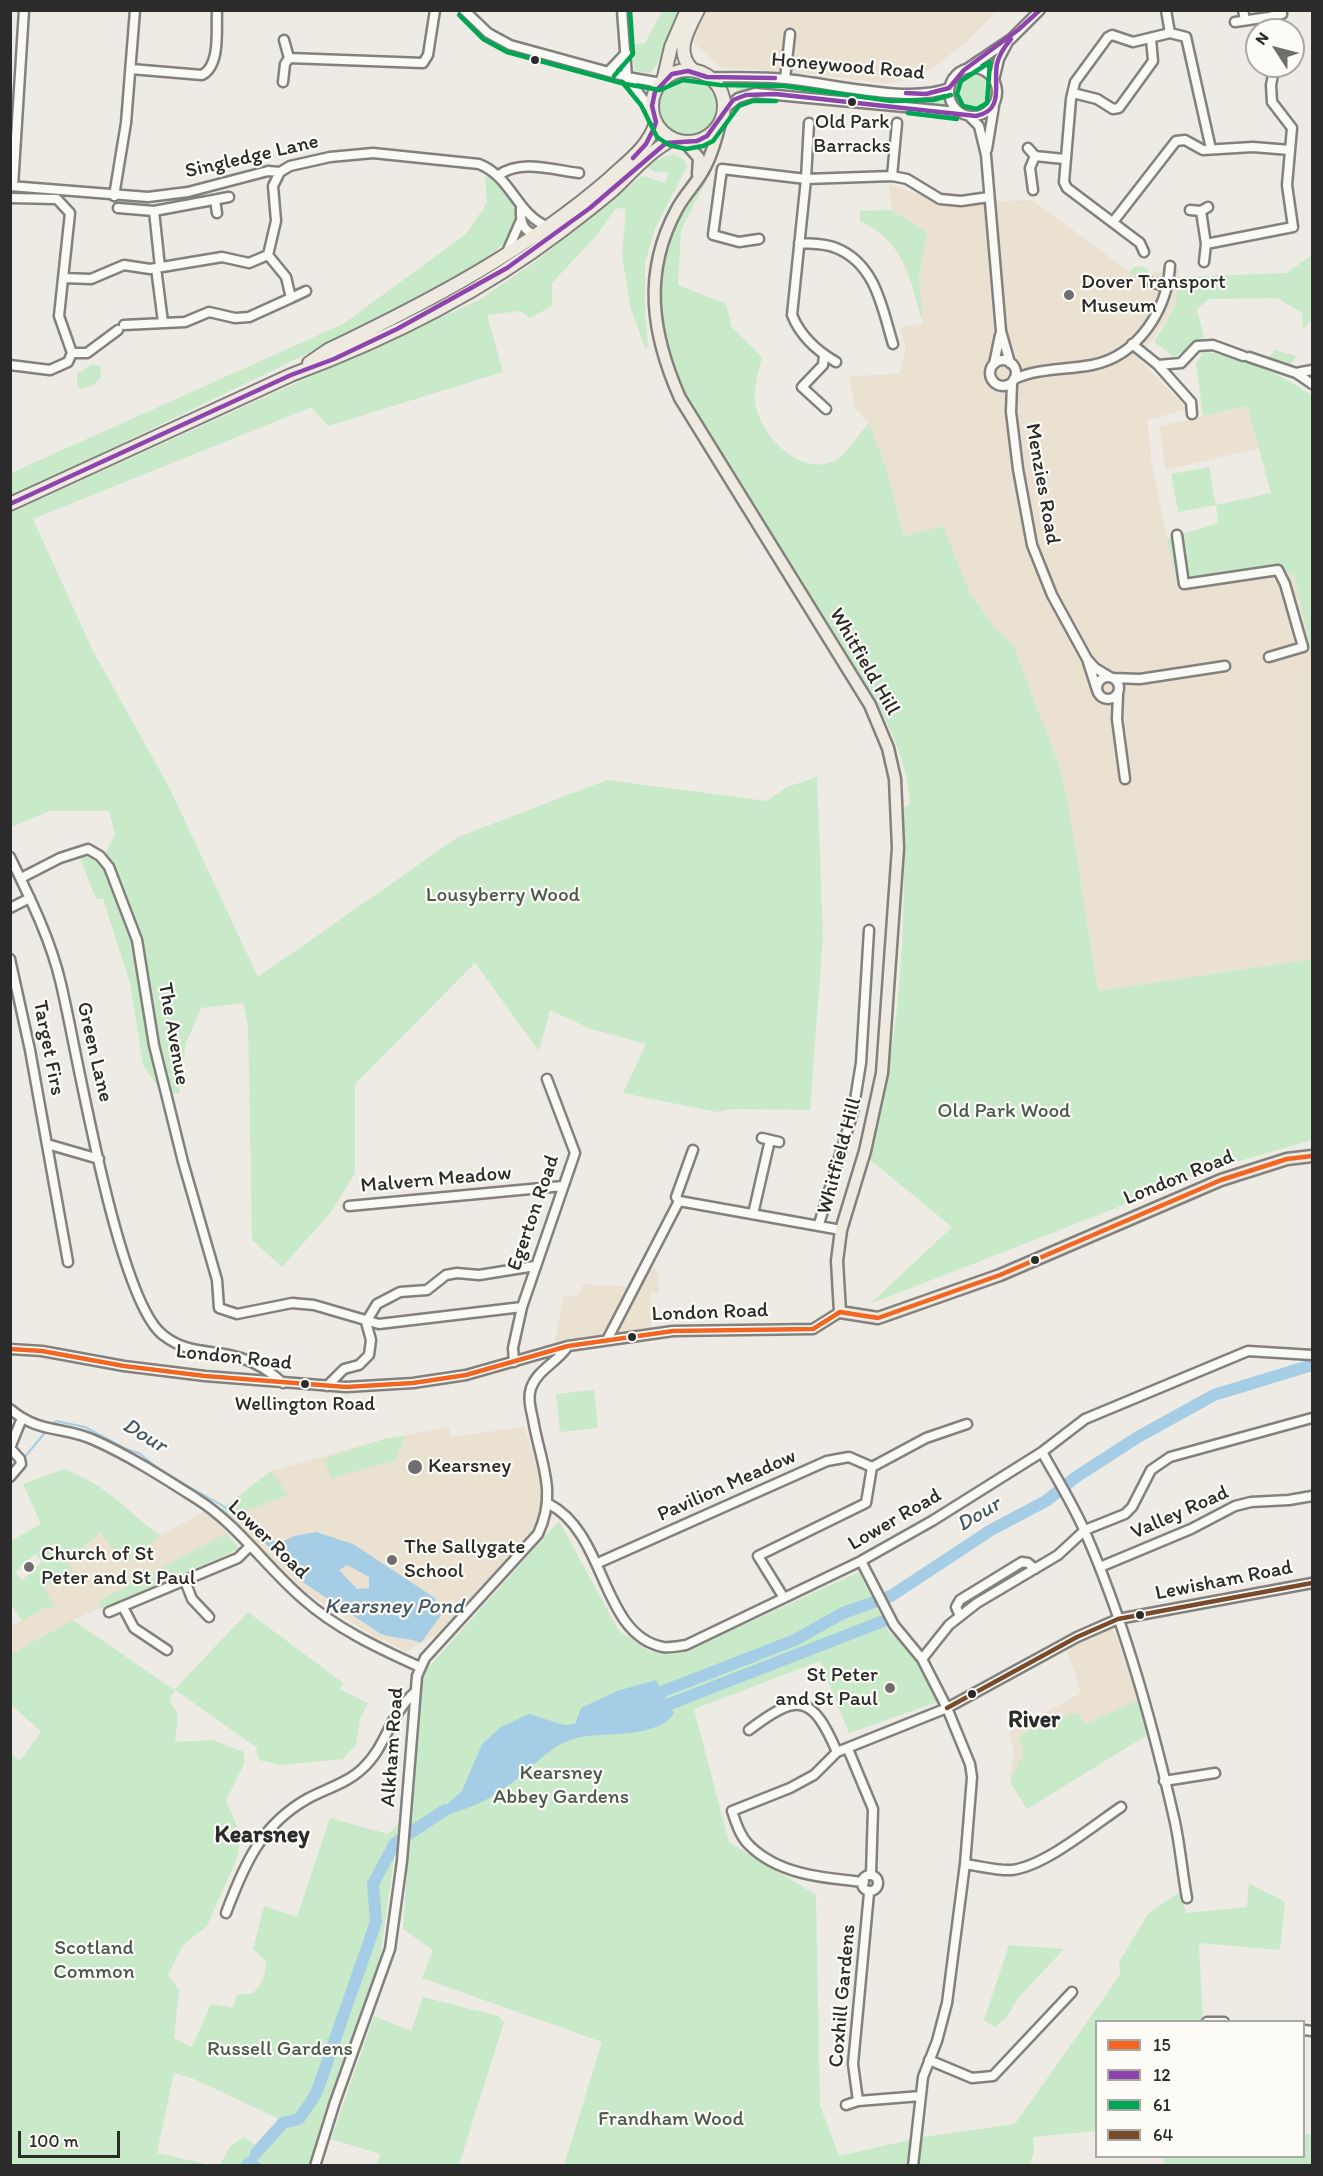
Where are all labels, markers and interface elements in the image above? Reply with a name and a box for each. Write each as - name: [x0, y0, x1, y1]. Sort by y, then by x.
- north arrow: [1245, 18, 1305, 78]
- text: N: [1251, 28, 1273, 48]
- street label: Honeywood Road: [770, 48, 926, 86]
- unlabelled marker: [529, 54, 541, 66]
- marker: Old Park Barracks: [846, 96, 858, 108]
- place label: Old Park Barracks: [813, 111, 891, 158]
- street label: Singledge Lane: [183, 129, 321, 185]
- place label: Dover Transport Museum: [1081, 270, 1226, 320]
- marker: Dover Transport Museum: [1062, 288, 1076, 302]
- street label: Menzies Road: [1019, 421, 1065, 547]
- street label: Whitfield Hill: [823, 604, 905, 720]
- park label: Lousyberry Wood: [426, 883, 580, 909]
- street label: The Avenue: [152, 981, 194, 1087]
- street label: Target Firs: [26, 998, 70, 1098]
- street label: Green Lane: [70, 999, 118, 1105]
- street label: Whitfield Hill: [812, 1095, 868, 1217]
- park label: Old Park Wood: [937, 1099, 1071, 1125]
- street label: London Road: [1120, 1144, 1238, 1212]
- street label: Egerton Road: [502, 1152, 566, 1274]
- street label: Malvern Meadow: [359, 1161, 513, 1199]
- unlabelled marker: [1029, 1254, 1041, 1266]
- street label: London Road: [651, 1298, 769, 1328]
- unlabelled marker: [626, 1331, 638, 1343]
- street label: London Road: [175, 1339, 293, 1377]
- marker: Wellington Road: [299, 1378, 311, 1390]
- place label: Wellington Road: [235, 1393, 375, 1417]
- water label: Dour: [117, 1413, 171, 1459]
- street label: Pavilion Meadow: [654, 1444, 800, 1528]
- place label: Kearsney: [428, 1454, 511, 1480]
- marker: Kearsney: [406, 1458, 424, 1476]
- street label: Valley Road: [1127, 1480, 1233, 1546]
- street label: Lower Road: [844, 1483, 946, 1557]
- water label: Dour: [952, 1492, 1006, 1538]
- street label: Lower Road: [222, 1495, 314, 1585]
- place label: The Sallygate School: [404, 1535, 525, 1585]
- place label: Church of St Peter and St Paul: [41, 1542, 196, 1592]
- marker: The Sallygate School: [385, 1553, 399, 1567]
- street label: Lewisham Road: [1153, 1555, 1295, 1607]
- marker: Church of St Peter and St Paul: [22, 1560, 36, 1574]
- water label: Kearsney Pond: [324, 1594, 464, 1620]
- unlabelled marker: [1134, 1609, 1146, 1621]
- place label: St Peter and St Paul: [775, 1663, 878, 1713]
- marker: St Peter and St Paul: [883, 1681, 897, 1695]
- street label: Alkham Road: [376, 1686, 410, 1808]
- unlabelled marker: [966, 1688, 978, 1700]
- district label: River: [1008, 1707, 1060, 1735]
- park label: Kearsney Abbey Gardens: [493, 1761, 629, 1811]
- district label: Kearsney: [214, 1822, 310, 1850]
- street label: Coxhill Gardens: [824, 1923, 862, 2069]
- park label: Scotland Common: [53, 1936, 135, 1986]
- legend: [1095, 2020, 1305, 2158]
- text: 15: [1153, 2034, 1171, 2056]
- park label: Russell Gardens: [207, 2037, 353, 2063]
- text: 12: [1153, 2064, 1171, 2086]
- text: 61: [1153, 2094, 1171, 2116]
- park label: Frandham Wood: [598, 2107, 744, 2133]
- scale bar: [21, 2119, 123, 2157]
- text: 64: [1153, 2124, 1173, 2146]
- text: 100 m: [29, 2130, 79, 2152]

